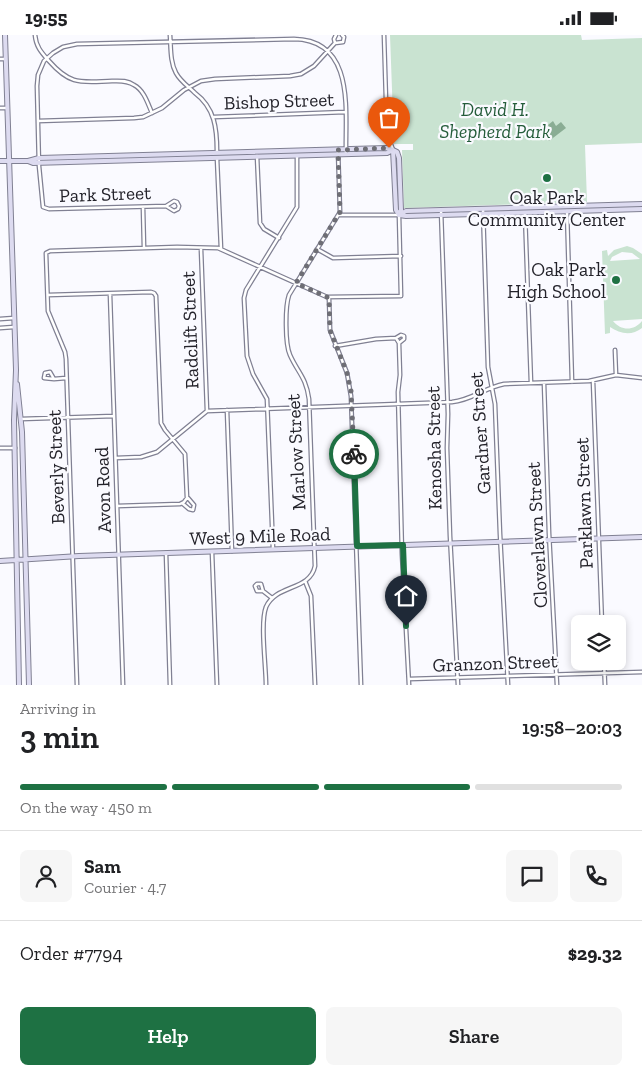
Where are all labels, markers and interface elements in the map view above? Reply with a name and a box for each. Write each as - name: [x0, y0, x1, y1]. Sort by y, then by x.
- text: 19:55: [25, 6, 67, 29]
- street label: Bishop Street: [223, 88, 335, 114]
- pin: [368, 97, 410, 148]
- park label: David H. Shepherd Park: [440, 98, 550, 143]
- icon: bag: [375, 104, 403, 132]
- marker: Oak Park Community Center: [541, 172, 553, 184]
- street label: Park Street: [59, 181, 151, 207]
- place label: Oak Park Community Center: [468, 186, 626, 231]
- place label: Oak Park High School: [507, 258, 606, 303]
- street label: Radclift Street: [176, 271, 204, 389]
- marker: Oak Park High School: [610, 274, 622, 286]
- street label: Gardner Street: [464, 371, 496, 495]
- street label: Kenosha Street: [421, 386, 447, 510]
- street label: Marlow Street: [281, 393, 311, 511]
- street label: Beverly Street: [43, 409, 69, 525]
- courier: [329, 429, 379, 479]
- street label: Parklawn Street: [570, 437, 598, 569]
- icon: bike: [340, 440, 368, 468]
- street label: Avon Road: [90, 446, 116, 534]
- street label: Cloverlawn Street: [522, 461, 552, 609]
- street label: West 9 Mile Road: [189, 522, 331, 550]
- pin: [385, 575, 427, 626]
- icon: home: [392, 582, 420, 610]
- map controls: [571, 615, 626, 670]
- button: layers: [571, 615, 626, 670]
- street label: Granzon Street: [432, 649, 558, 677]
- text: Arriving in: [20, 699, 96, 718]
- text: 19:58–20:03: [522, 716, 622, 739]
- text: 3 min: [20, 718, 99, 756]
- text: On the way · 450 m: [20, 798, 152, 817]
- button: person: [20, 850, 72, 902]
- button: chat: [506, 850, 558, 902]
- button: phone: [570, 850, 622, 902]
- text: Sam: [84, 855, 121, 878]
- text: Courier · 4.7: [84, 878, 166, 897]
- text: Order #7794: [20, 942, 123, 965]
- text: $29.32: [568, 942, 622, 965]
- button: Help: [20, 1007, 316, 1065]
- button: Share: [326, 1007, 622, 1065]

